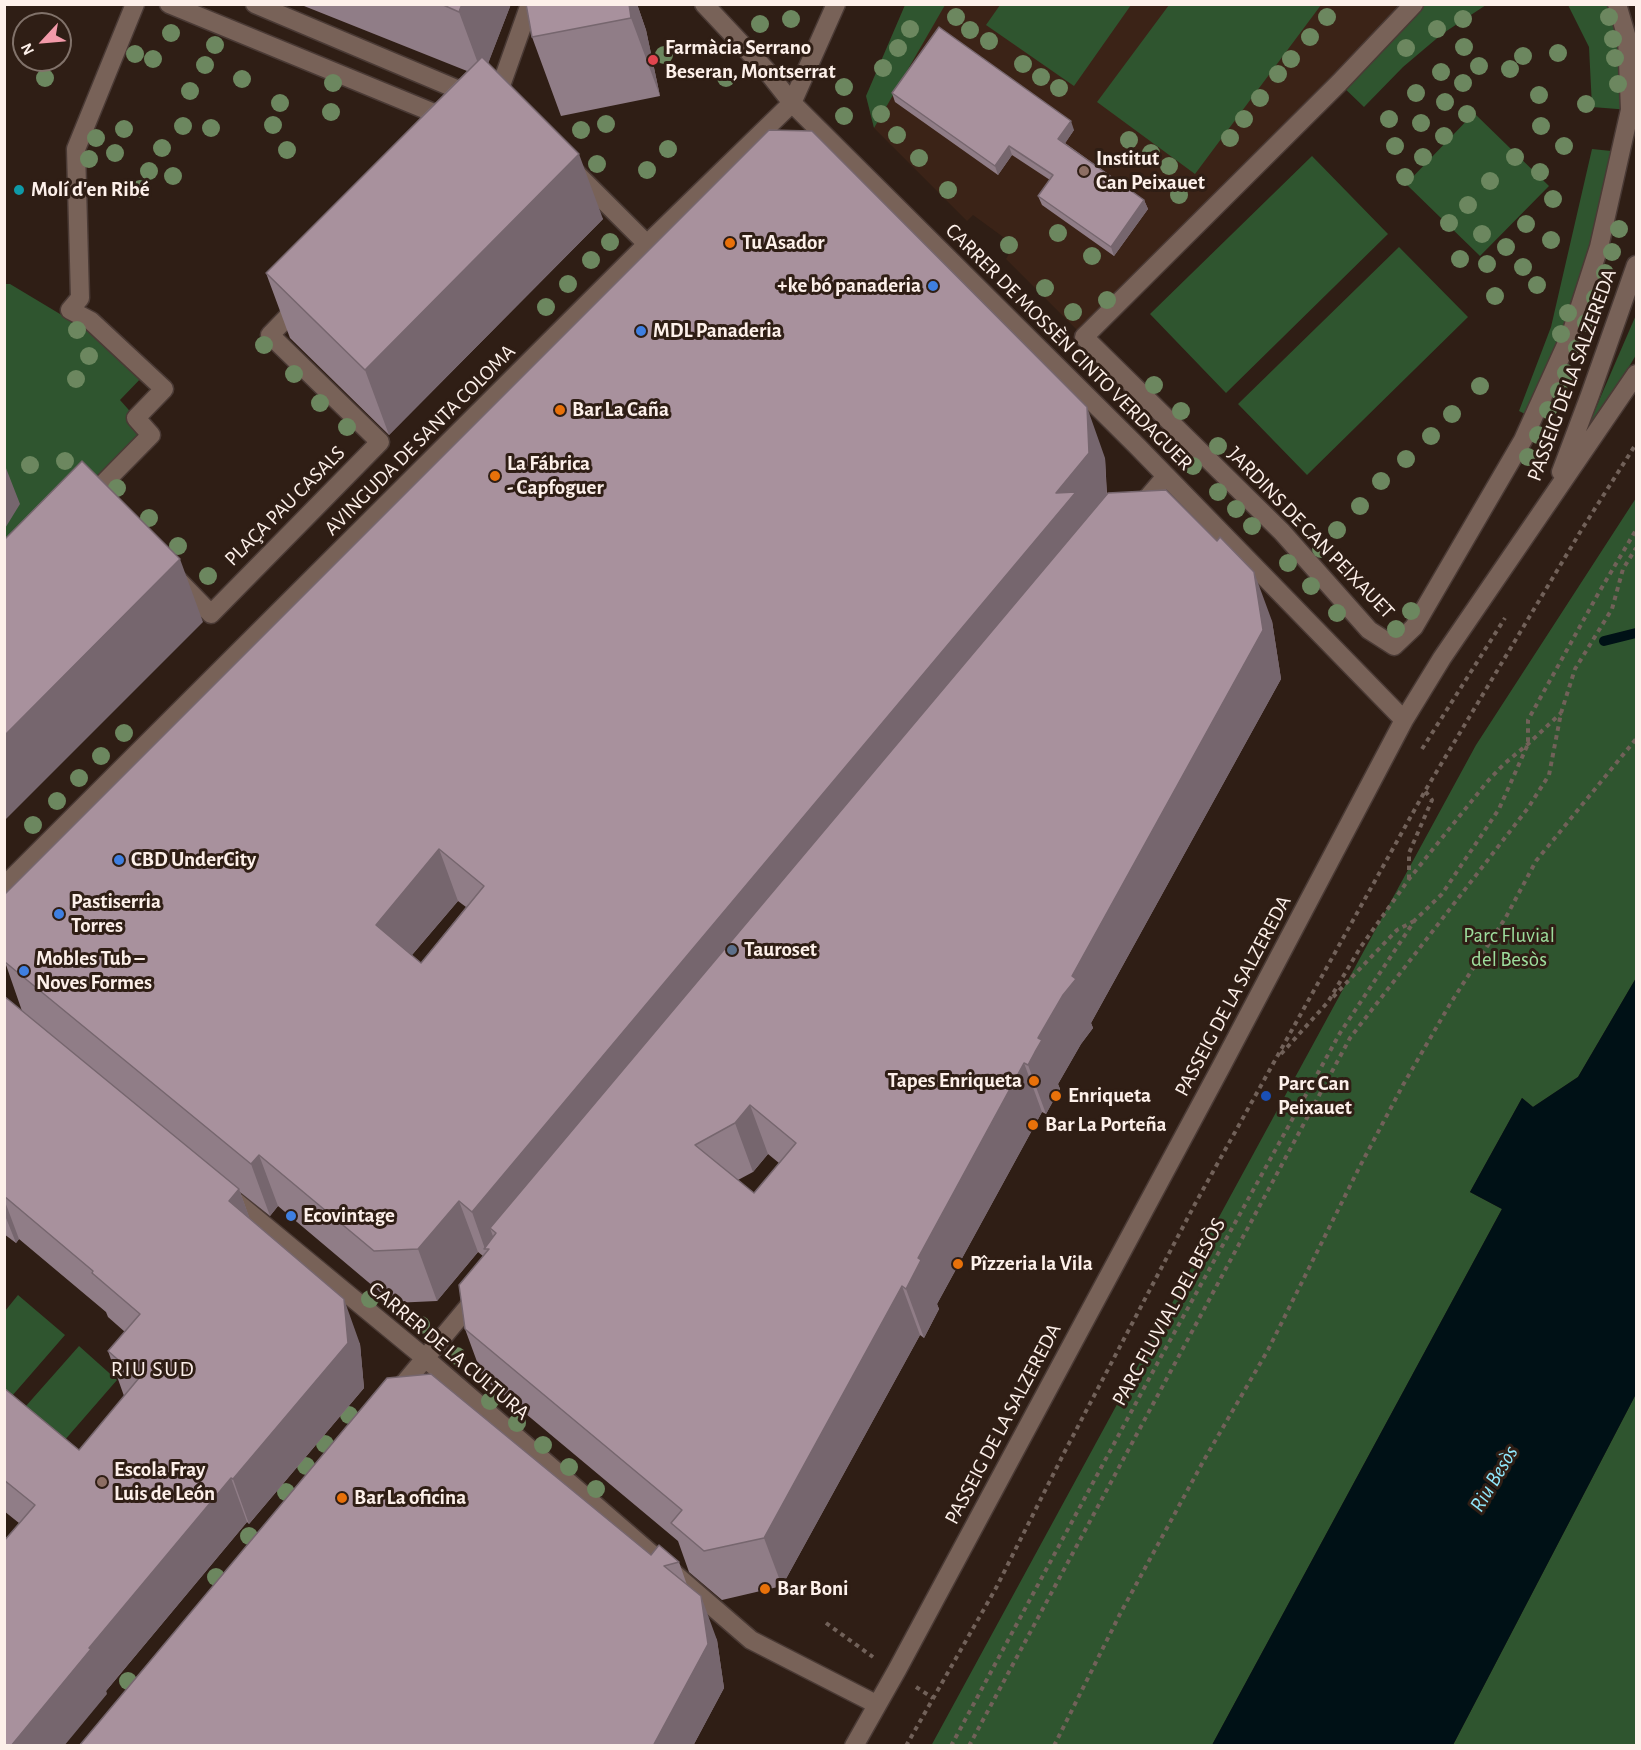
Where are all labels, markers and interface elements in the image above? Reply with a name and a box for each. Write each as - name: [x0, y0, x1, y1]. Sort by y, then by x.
- north arrow: [12, 12, 72, 72]
- place label: Farmàcia Serrano Beseran, Montserrat: [665, 35, 836, 85]
- text: N: [18, 41, 37, 58]
- marker: Farmàcia Serrano Beseran, Montserrat: [646, 53, 660, 67]
- place label: Institut Can Peixauet: [1096, 146, 1205, 196]
- marker: Institut Can Peixauet: [1077, 164, 1091, 178]
- place label: Molí d'en Ribé: [31, 177, 150, 203]
- marker: Molí d'en Ribé: [12, 183, 26, 197]
- street label: CARRER DE MOSSÈN CINTO VERDAGUER: [940, 218, 1198, 476]
- place label: Tu Asador: [742, 230, 825, 256]
- marker: Tu Asador: [723, 236, 737, 250]
- street label: PASSEIG DE LA SALZEREDA: [1522, 265, 1622, 485]
- place label: +ke bó panaderia: [777, 273, 921, 299]
- marker: +ke bó panaderia: [926, 279, 940, 293]
- place label: MDL Panaderia: [653, 318, 782, 344]
- marker: MDL Panaderia: [634, 324, 648, 338]
- street label: AVINGUDA DE SANTA COLOMA: [319, 339, 521, 541]
- place label: Bar La Caña: [572, 397, 669, 423]
- marker: Bar La Caña: [553, 403, 567, 417]
- street label: PLAÇA PAU CASALS: [220, 441, 350, 571]
- street label: JARDINS DE CAN PEIXAUET: [1222, 442, 1400, 624]
- place label: La Fábrica - Capfoguer: [507, 451, 604, 501]
- marker: La Fábrica - Capfoguer: [488, 469, 502, 483]
- place label: CBD UnderCity: [131, 847, 256, 873]
- marker: CBD UnderCity: [112, 853, 126, 867]
- place label: Pastiserria Torres: [71, 889, 161, 939]
- street label: PASSEIG DE LA SALZEREDA: [1169, 891, 1297, 1101]
- marker: Pastiserria Torres: [52, 907, 66, 921]
- park label: Parc Fluvial del Besòs: [1463, 923, 1555, 973]
- place label: Tauroset: [744, 937, 817, 963]
- marker: Tauroset: [725, 943, 739, 957]
- place label: Mobles Tub – Noves Formes: [36, 946, 152, 996]
- marker: Mobles Tub – Noves Formes: [17, 964, 31, 978]
- place label: Tapes Enriqueta: [887, 1068, 1022, 1094]
- place label: Parc Can Peixauet: [1278, 1071, 1352, 1121]
- marker: Tapes Enriqueta: [1027, 1074, 1041, 1088]
- place label: Enriqueta: [1068, 1083, 1151, 1109]
- marker: Enriqueta: [1049, 1089, 1063, 1103]
- marker: Parc Can Peixauet: [1259, 1089, 1273, 1103]
- place label: Bar La Porteña: [1045, 1112, 1167, 1138]
- marker: Bar La Porteña: [1026, 1118, 1040, 1132]
- place label: Ecovintage: [303, 1203, 395, 1229]
- marker: Ecovintage: [284, 1209, 298, 1223]
- street label: PARC FLUVIAL DEL BESÒS: [1107, 1214, 1231, 1410]
- place label: Pîzzeria la Vila: [970, 1251, 1093, 1277]
- marker: Pîzzeria la Vila: [951, 1257, 965, 1271]
- street label: CARRER DE LA CULTURA: [363, 1276, 535, 1426]
- street label: PASSEIG DE LA SALZEREDA: [939, 1319, 1067, 1529]
- district label: RIU SUD: [111, 1356, 195, 1382]
- water label: Riu Besòs: [1464, 1441, 1524, 1517]
- place label: Escola Fray Luis de León: [114, 1457, 215, 1507]
- marker: Escola Fray Luis de León: [95, 1475, 109, 1489]
- place label: Bar La oficina: [354, 1485, 466, 1511]
- marker: Bar La oficina: [335, 1491, 349, 1505]
- place label: Bar Boni: [777, 1576, 848, 1602]
- marker: Bar Boni: [758, 1582, 772, 1596]

